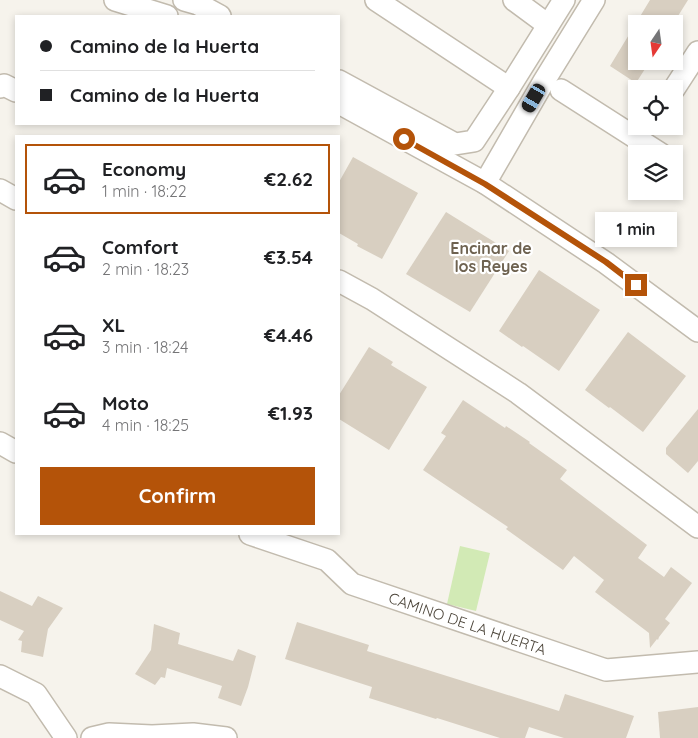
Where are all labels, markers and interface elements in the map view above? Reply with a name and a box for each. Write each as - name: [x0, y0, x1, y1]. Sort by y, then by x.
- north arrow: [628, 15, 682, 70]
- map controls: [628, 15, 683, 200]
- text: Camino de la Huerta: [70, 34, 259, 58]
- button: locate: [628, 80, 683, 135]
- car: [520, 81, 547, 115]
- text: Camino de la Huerta: [70, 83, 259, 107]
- route start: [393, 128, 415, 150]
- button: layers: [628, 145, 683, 200]
- icon: car: [42, 157, 87, 202]
- text: Economy: [102, 157, 186, 181]
- text: €2.62: [264, 167, 313, 191]
- text: 1 min · 18:22: [102, 181, 187, 201]
- callout: 1 min: [595, 212, 677, 248]
- text: 1 min: [617, 219, 655, 239]
- icon: car: [42, 235, 87, 280]
- text: Comfort: [102, 235, 179, 259]
- district label: Encinar de los Reyes: [450, 238, 532, 276]
- text: €3.54: [264, 245, 313, 269]
- text: 2 min · 18:23: [102, 259, 189, 279]
- route end: [625, 274, 647, 296]
- icon: car: [42, 313, 87, 358]
- text: XL: [102, 313, 125, 337]
- text: €4.46: [264, 323, 313, 347]
- text: 3 min · 18:24: [102, 337, 188, 357]
- icon: car: [42, 391, 87, 436]
- text: Moto: [102, 391, 149, 415]
- text: €1.93: [268, 401, 313, 425]
- text: 4 min · 18:25: [102, 415, 189, 435]
- button: Confirm: [40, 467, 315, 525]
- street label: CAMINO DE LA HUERTA: [386, 588, 549, 659]

